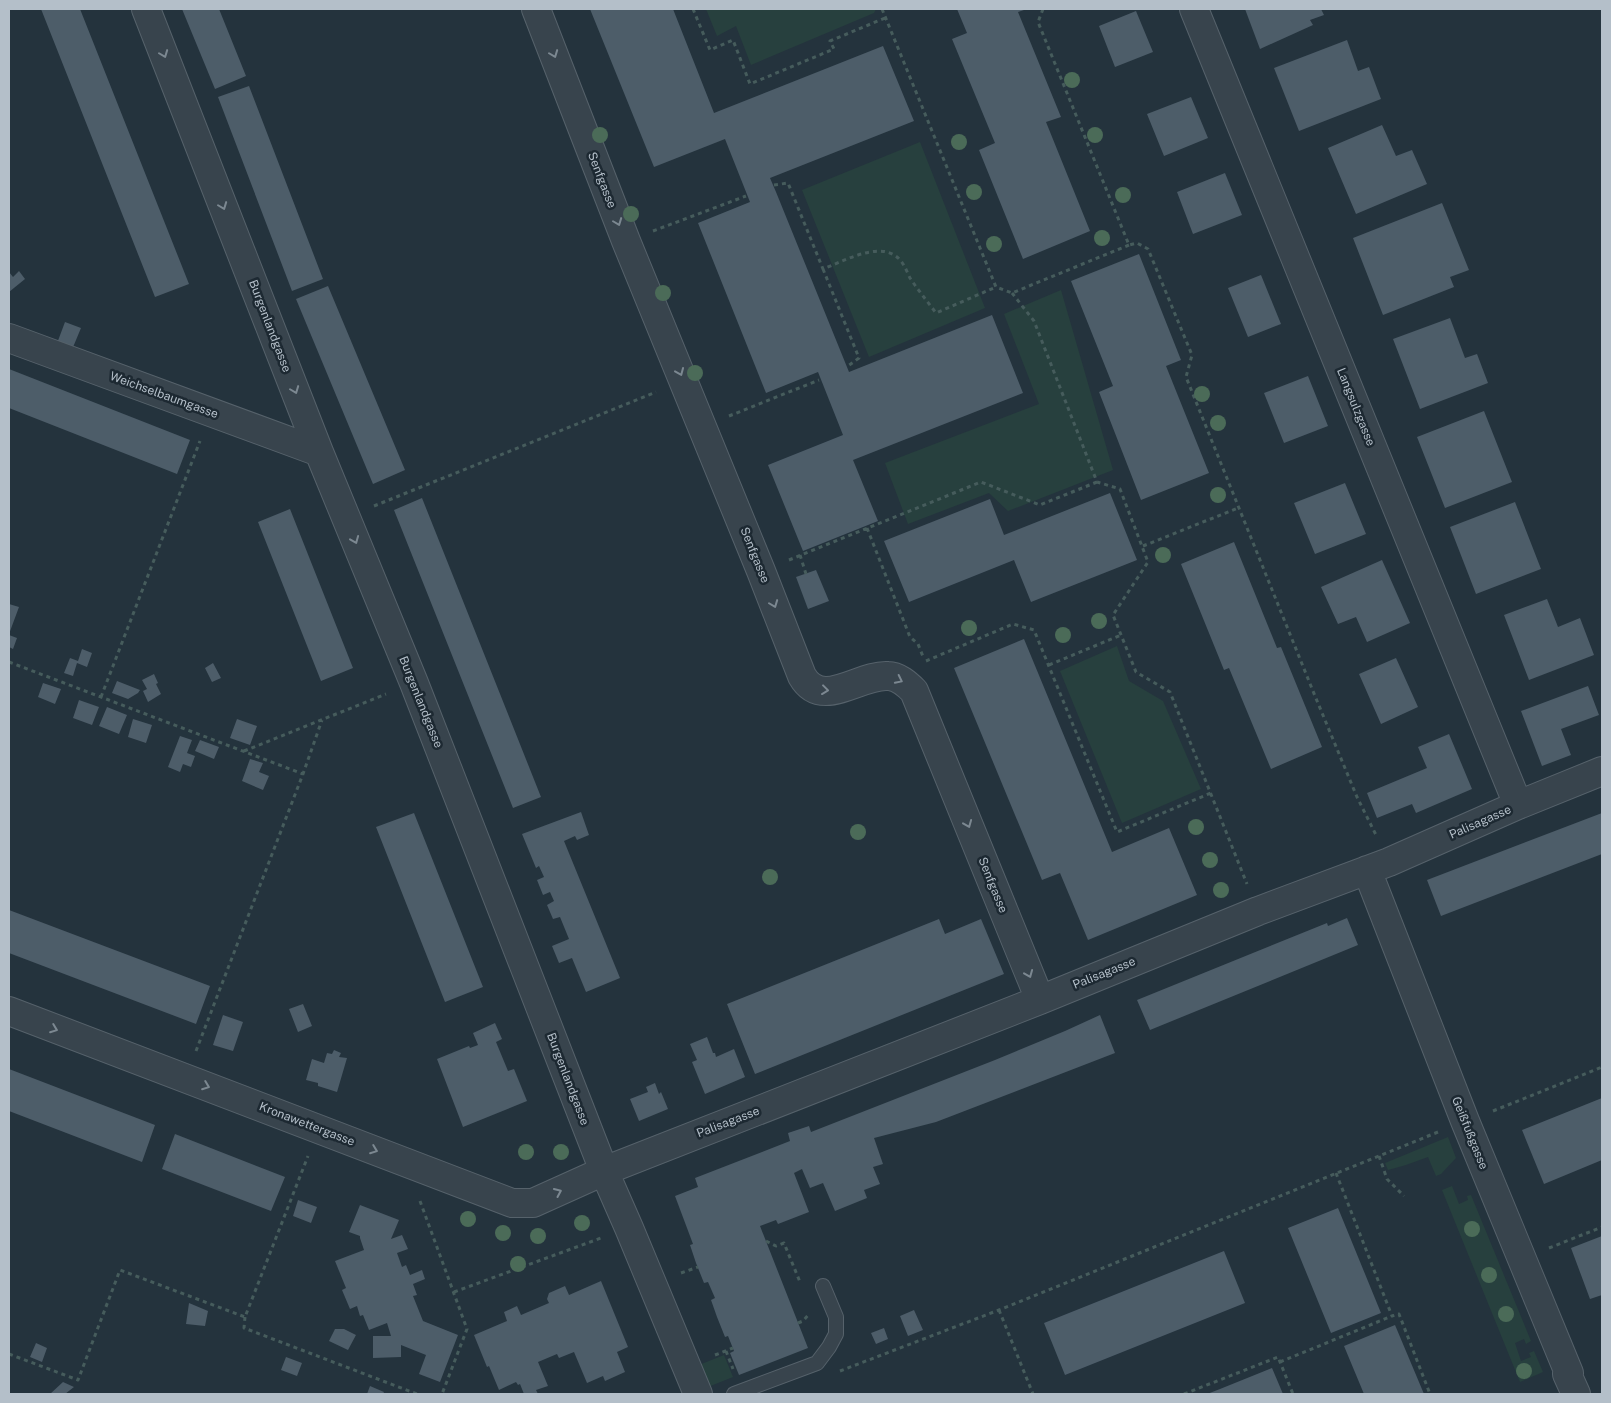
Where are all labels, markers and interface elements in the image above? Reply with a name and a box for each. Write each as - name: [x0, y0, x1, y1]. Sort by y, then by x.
- one-way arrow: [158, 49, 168, 58]
- one-way arrow: [547, 49, 558, 58]
- street label: Senfgasse: [585, 150, 619, 210]
- one-way arrow: [217, 201, 227, 209]
- one-way arrow: [612, 217, 623, 226]
- street label: Burgenlandgasse: [246, 278, 294, 374]
- street label: Langsulzgasse: [1334, 366, 1378, 448]
- one-way arrow: [674, 367, 685, 376]
- street label: Weichselbaumgasse: [108, 369, 220, 421]
- one-way arrow: [289, 385, 299, 393]
- street label: Senfgasse: [737, 525, 773, 585]
- one-way arrow: [349, 535, 360, 544]
- one-way arrow: [768, 599, 778, 608]
- street label: Burgenlandgasse: [396, 654, 446, 750]
- one-way arrow: [893, 674, 902, 684]
- one-way arrow: [821, 684, 829, 695]
- street label: Palisagasse: [1447, 802, 1513, 842]
- one-way arrow: [962, 819, 972, 827]
- street label: Senfgasse: [975, 855, 1011, 915]
- street label: Palisagasse: [1071, 954, 1138, 992]
- one-way arrow: [1023, 969, 1034, 978]
- one-way arrow: [49, 1022, 58, 1033]
- street label: Burgenlandgasse: [544, 1031, 592, 1127]
- one-way arrow: [201, 1080, 210, 1090]
- street label: Geißfußgasse: [1449, 1095, 1491, 1172]
- street label: Kronawettergasse: [257, 1099, 357, 1149]
- street label: Palisagasse: [695, 1104, 762, 1140]
- one-way arrow: [370, 1144, 378, 1154]
- one-way arrow: [553, 1187, 562, 1198]

